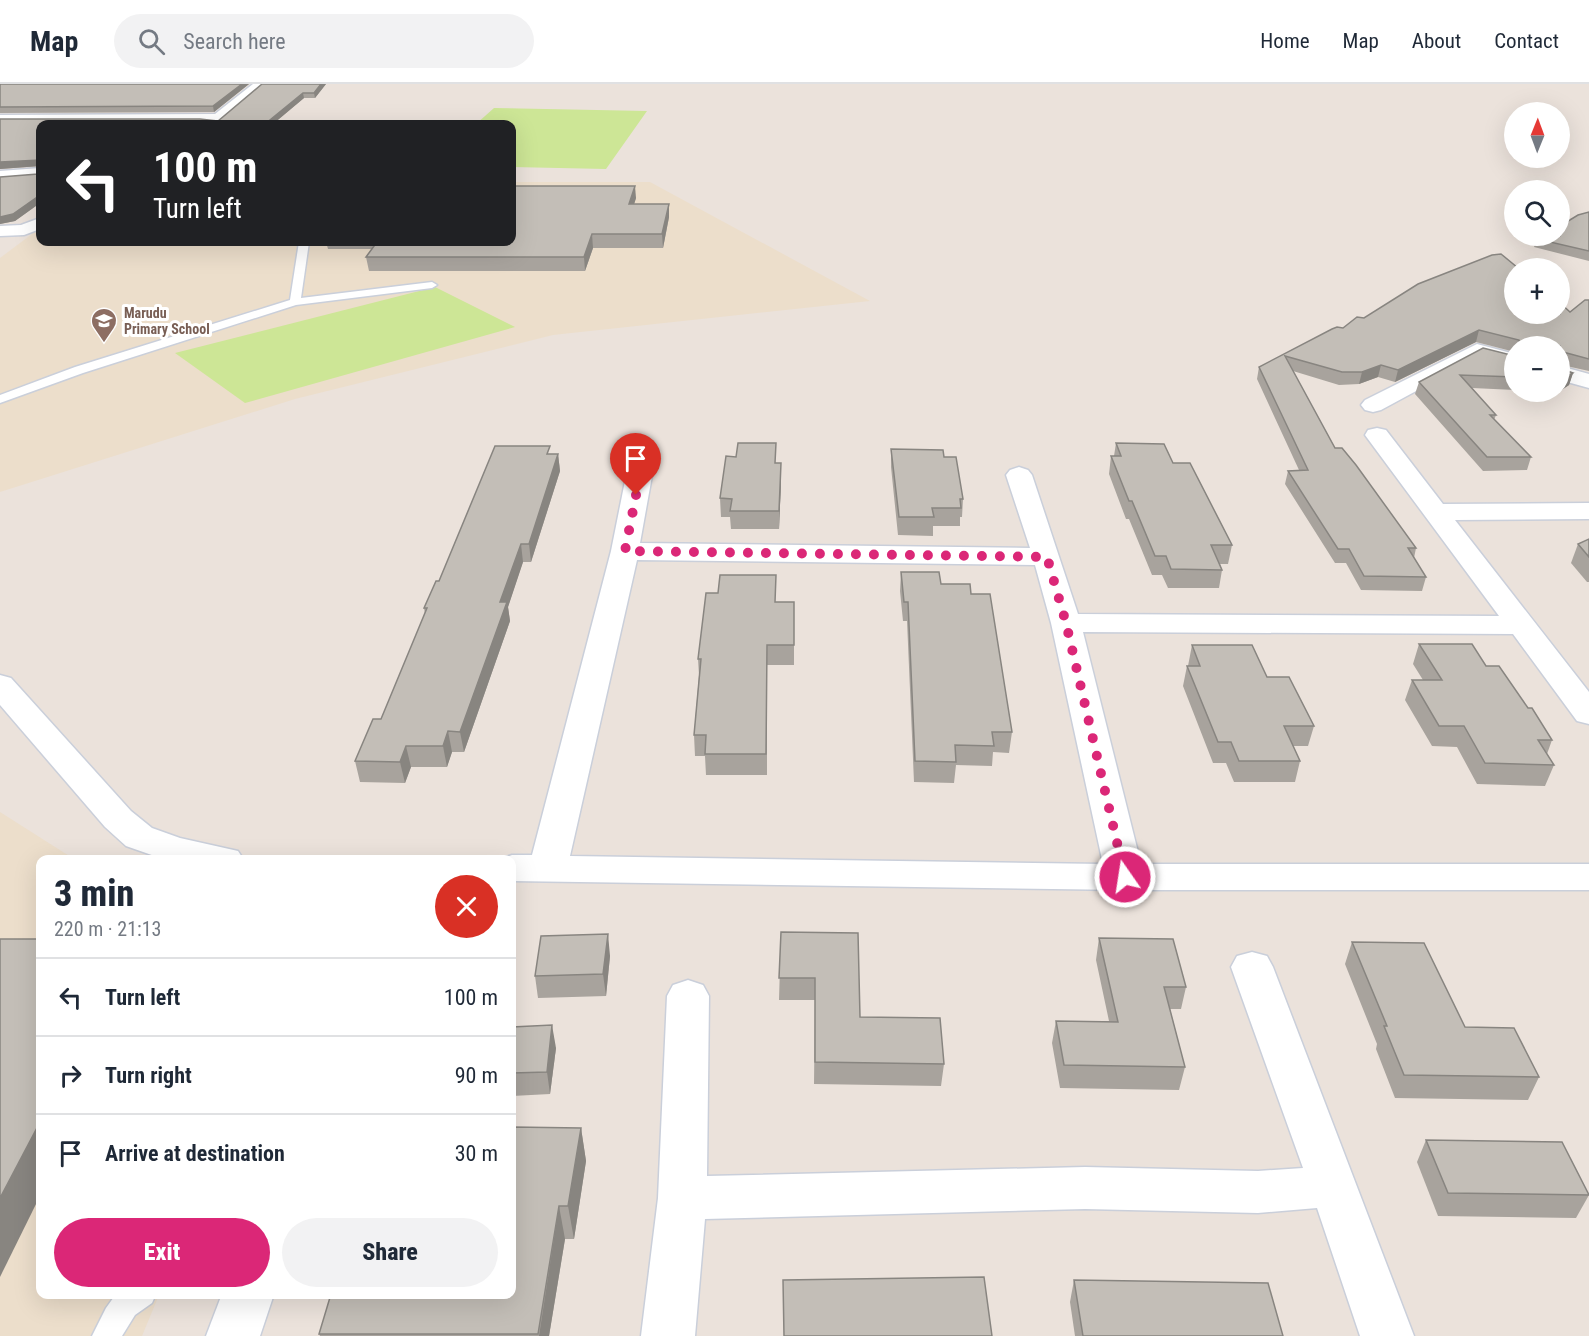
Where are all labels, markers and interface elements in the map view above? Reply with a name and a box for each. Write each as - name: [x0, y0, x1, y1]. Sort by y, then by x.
- search box: [114, 14, 534, 68]
- text: Map: [30, 25, 78, 58]
- icon: search: [135, 25, 168, 58]
- text: Search here: [183, 29, 286, 54]
- text: Home: [1260, 29, 1310, 53]
- text: Map: [1343, 29, 1379, 53]
- text: About: [1412, 29, 1461, 53]
- text: Contact: [1494, 29, 1559, 53]
- north arrow: [1504, 102, 1570, 168]
- map controls: [1504, 102, 1570, 402]
- text: 100 m: [153, 143, 258, 192]
- icon: left: [54, 144, 132, 222]
- button: search: [1504, 180, 1570, 246]
- text: Turn left: [153, 193, 242, 225]
- button: +: [1504, 258, 1570, 324]
- place label: Marudu Primary School: [124, 305, 210, 337]
- school or university icon: Marudu Primary School: [89, 306, 119, 344]
- button: −: [1504, 336, 1570, 402]
- pin: [610, 433, 661, 495]
- icon: arrive: [619, 442, 652, 475]
- position arrow: [1093, 845, 1157, 909]
- text: 3 min: [54, 873, 134, 915]
- button: close: [435, 875, 498, 938]
- text: 220 m · 21:13: [54, 917, 161, 941]
- icon: left: [54, 981, 87, 1014]
- text: Turn left: [105, 985, 180, 1010]
- text: 100 m: [444, 985, 498, 1010]
- icon: right: [54, 1059, 87, 1092]
- text: Turn right: [105, 1063, 192, 1088]
- text: 90 m: [455, 1063, 498, 1088]
- icon: arrive: [54, 1137, 87, 1170]
- text: Arrive at destination: [105, 1141, 285, 1166]
- text: 30 m: [455, 1141, 498, 1166]
- button: Exit: [54, 1218, 270, 1287]
- button: Share: [282, 1218, 498, 1287]

